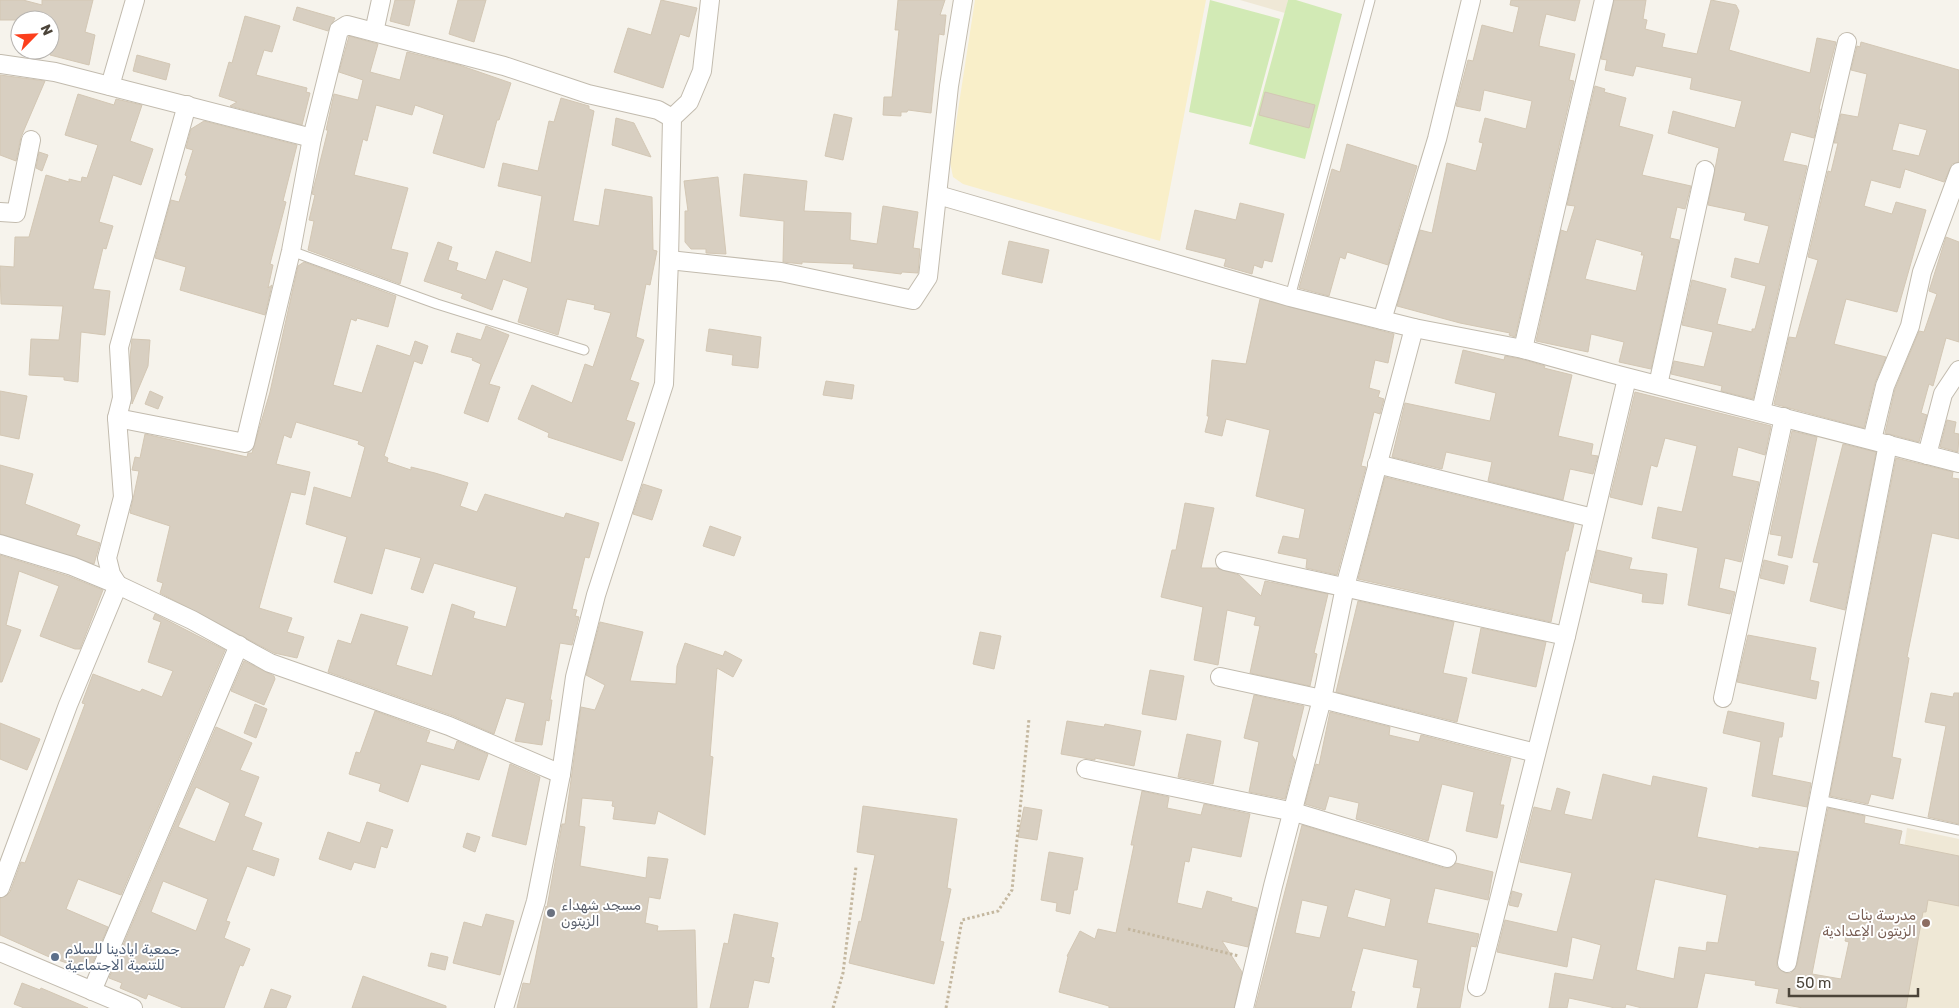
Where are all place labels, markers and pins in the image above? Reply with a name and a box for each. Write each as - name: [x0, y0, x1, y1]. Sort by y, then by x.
- place label: مسجد شهداء الزيتون: [561, 897, 641, 930]
- marker: مسجد شهداء الزيتون: [545, 907, 557, 919]
- place label: مدرسة بنات الزيتون الإعدادية: [1822, 907, 1916, 940]
- marker: مدرسة بنات الزيتون الإعدادية: [1920, 917, 1932, 929]
- place label: جمعية ايادينا للسلام للتنمية الاجتماعية: [65, 941, 180, 974]
- marker: جمعية ايادينا للسلام للتنمية الاجتماعية: [49, 951, 61, 963]

